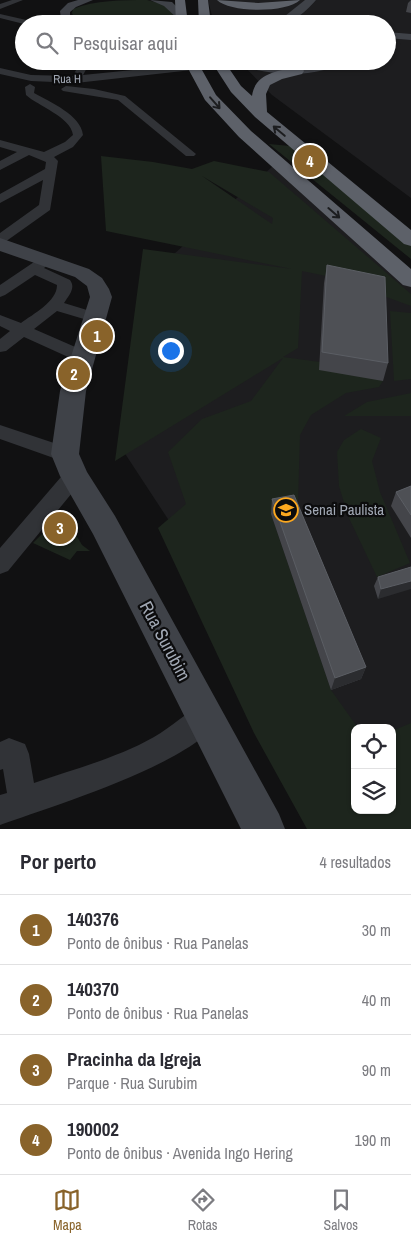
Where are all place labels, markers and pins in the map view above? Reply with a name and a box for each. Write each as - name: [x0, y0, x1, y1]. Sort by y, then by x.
- pin: 4: [294, 142, 326, 180]
- pin: 1: [81, 317, 113, 355]
- pin: 2: [58, 355, 90, 393]
- school or university icon: Senai Paulista: [273, 497, 299, 523]
- place label: Senai Paulista: [304, 499, 384, 520]
- pin: 3: [44, 509, 76, 547]

